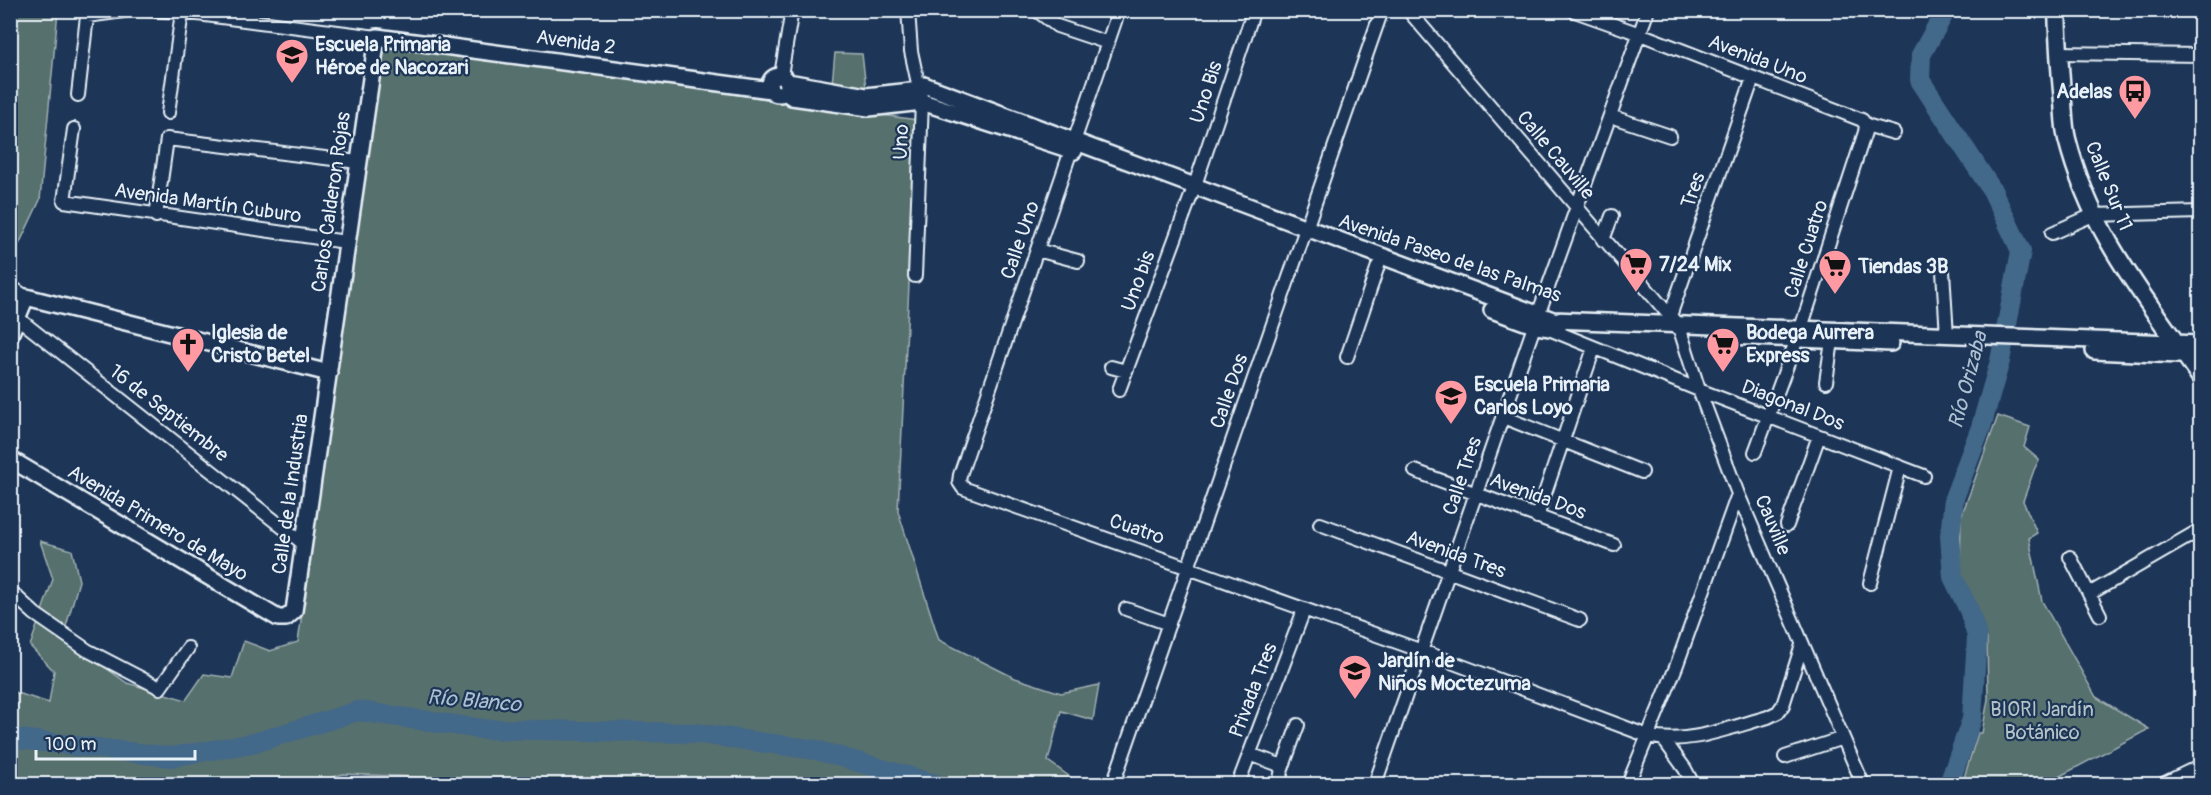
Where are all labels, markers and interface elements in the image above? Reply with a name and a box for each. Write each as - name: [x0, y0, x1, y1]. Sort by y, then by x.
- street label: Avenida 2: [535, 24, 617, 60]
- street label: Avenida Uno: [1705, 29, 1811, 89]
- place label: Escuela Primaria Héroe de Nacozari: [315, 32, 469, 80]
- school or university icon: Escuela Primaria Héroe de Nacozari: [274, 37, 310, 84]
- street label: Uno Bis: [1184, 58, 1228, 126]
- bus stop icon: Adelas: [2117, 73, 2153, 120]
- place label: Adelas: [2056, 79, 2112, 104]
- street label: Calle Cauville: [1512, 105, 1601, 205]
- street label: Carlos Calderon Rojas: [306, 110, 356, 294]
- street label: Uno: [888, 123, 914, 160]
- street label: Calle Sur 11: [2080, 138, 2138, 234]
- street label: Tres: [1675, 169, 1711, 211]
- street label: Avenida Martín Cuburo: [113, 178, 303, 229]
- street label: Calle Cuatro: [1778, 196, 1834, 301]
- street label: Calle Uno: [995, 197, 1045, 282]
- street label: Avenida Paseo de las Palmas: [1335, 208, 1565, 308]
- supermarket icon: 7/24 Mix: [1618, 246, 1654, 293]
- street label: Uno bis: [1116, 247, 1160, 315]
- supermarket icon: Tiendas 3B: [1817, 248, 1853, 295]
- place label: 7/24 Mix: [1659, 252, 1732, 277]
- place label: Tiendas 3B: [1857, 254, 1948, 279]
- place label: Iglesia de Cristo Betel: [211, 320, 310, 368]
- place label: Bodega Aurrera Express: [1746, 320, 1874, 368]
- church icon: Iglesia de Cristo Betel: [170, 326, 206, 373]
- supermarket icon: Bodega Aurrera Express: [1705, 326, 1741, 373]
- water label: Río Orizaba: [1942, 327, 1994, 431]
- street label: Calle Dos: [1205, 350, 1253, 432]
- street label: 16 de Septiembre: [104, 359, 234, 467]
- place label: Escuela Primaria Carlos Loyo: [1474, 372, 1610, 420]
- street label: Diagonal Dos: [1738, 374, 1848, 436]
- school or university icon: Escuela Primaria Carlos Loyo: [1433, 378, 1469, 425]
- street label: Calle de la Industria: [266, 412, 314, 576]
- street label: Calle Tres: [1437, 433, 1487, 519]
- street label: Avenida Primero de Mayo: [63, 459, 253, 587]
- street label: Avenida Dos: [1486, 467, 1590, 525]
- street label: Cauville: [1749, 491, 1797, 559]
- street label: Cuatro: [1106, 508, 1168, 550]
- street label: Avenida Tres: [1403, 524, 1509, 584]
- street label: Privada Tres: [1223, 639, 1283, 741]
- place label: Jardín de Niños Moctezuma: [1378, 648, 1531, 696]
- school or university icon: Jardín de Niños Moctezuma: [1337, 653, 1373, 700]
- water label: Río Blanco: [426, 683, 524, 719]
- park label: BIORI Jardín Botánico: [1990, 697, 2094, 745]
- scale bar: [36, 723, 195, 761]
- text: 100 m: [45, 733, 97, 756]

